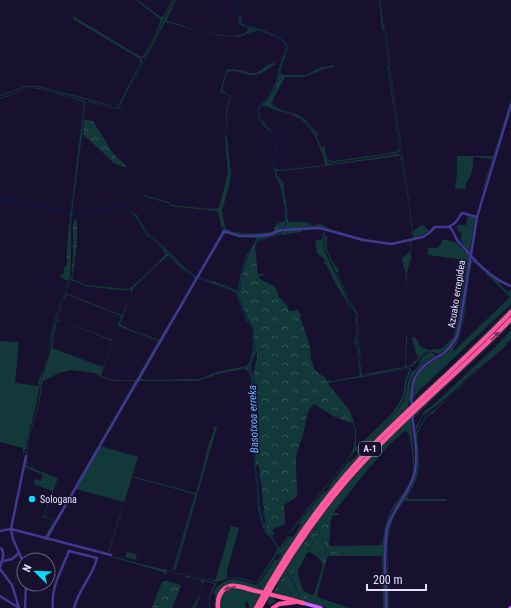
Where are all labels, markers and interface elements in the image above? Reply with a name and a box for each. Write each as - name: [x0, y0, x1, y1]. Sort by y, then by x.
- street label: Azuako errepidea: [446, 259, 467, 329]
- one-way arrow: [490, 331, 500, 341]
- water label: Basotxoa erreka: [246, 385, 261, 453]
- road number: A-1: [359, 442, 381, 456]
- marker: Sologana: [27, 494, 37, 504]
- place label: Sologana: [40, 494, 77, 505]
- north arrow: [16, 552, 56, 592]
- text: N: [20, 562, 35, 574]
- scale bar: [367, 566, 426, 592]
- text: 200 m: [373, 573, 403, 587]
- one-way arrow: [224, 585, 237, 591]

